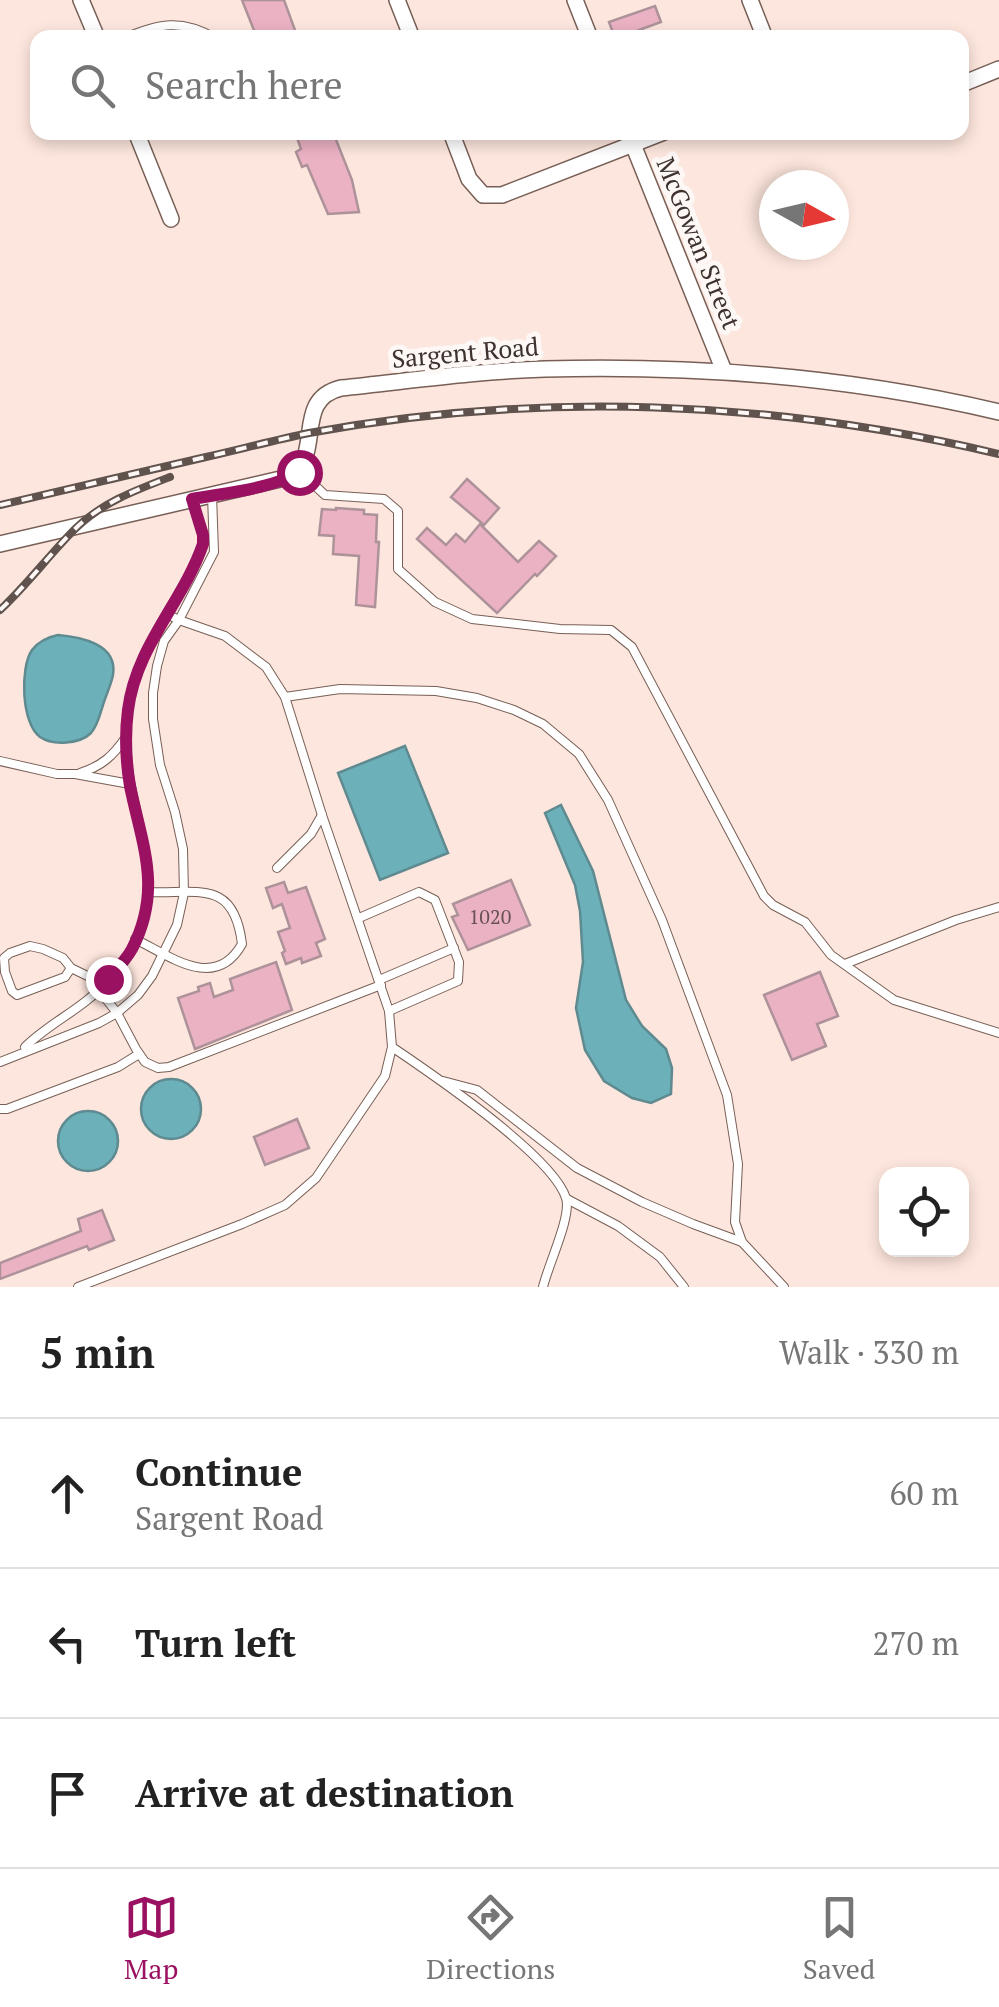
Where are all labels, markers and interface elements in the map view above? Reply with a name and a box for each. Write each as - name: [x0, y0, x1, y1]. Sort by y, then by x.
- search box: [30, 30, 969, 140]
- icon: search: [65, 58, 120, 113]
- text: Search here: [145, 60, 343, 110]
- street label: McGowan Street: [650, 152, 748, 334]
- north arrow: [759, 170, 849, 260]
- street label: Sargent Road: [390, 329, 540, 375]
- route start: [277, 450, 323, 496]
- house number: 1020: [469, 903, 511, 930]
- route end: [86, 957, 132, 1003]
- map controls: [879, 1167, 969, 1257]
- button: locate: [879, 1167, 969, 1257]
- text: 5 min: [40, 1324, 155, 1380]
- text: Walk · 330 m: [779, 1331, 959, 1373]
- text: Continue: [135, 1447, 302, 1497]
- icon: ahead: [40, 1466, 95, 1521]
- text: 60 m: [889, 1472, 959, 1514]
- text: Sargent Road: [135, 1497, 324, 1539]
- icon: left: [40, 1616, 95, 1671]
- text: Turn left: [135, 1618, 296, 1668]
- text: 270 m: [872, 1622, 959, 1664]
- icon: arrive: [40, 1766, 95, 1821]
- text: Arrive at destination: [135, 1768, 514, 1818]
- tab: Map: [124, 1890, 179, 1987]
- tab: Directions: [426, 1890, 555, 1987]
- tab: Saved: [803, 1890, 875, 1987]

